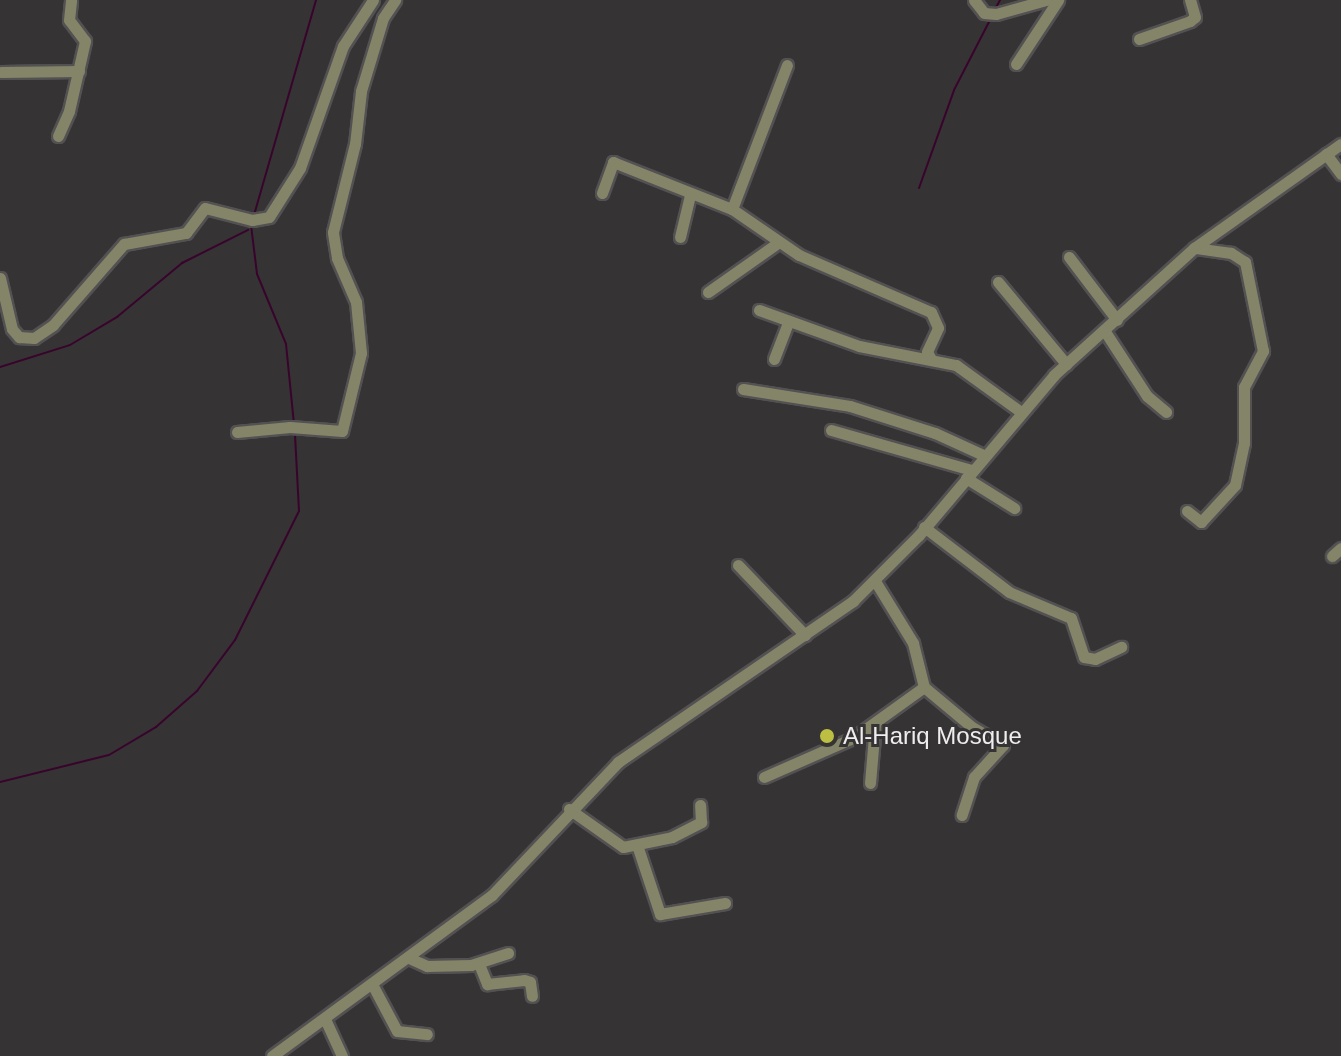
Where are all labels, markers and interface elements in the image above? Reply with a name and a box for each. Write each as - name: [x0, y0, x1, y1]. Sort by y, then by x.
- place label: Al-Hariq Mosque: [843, 722, 1022, 750]
- marker: Al-Hariq Mosque: [818, 727, 836, 745]

